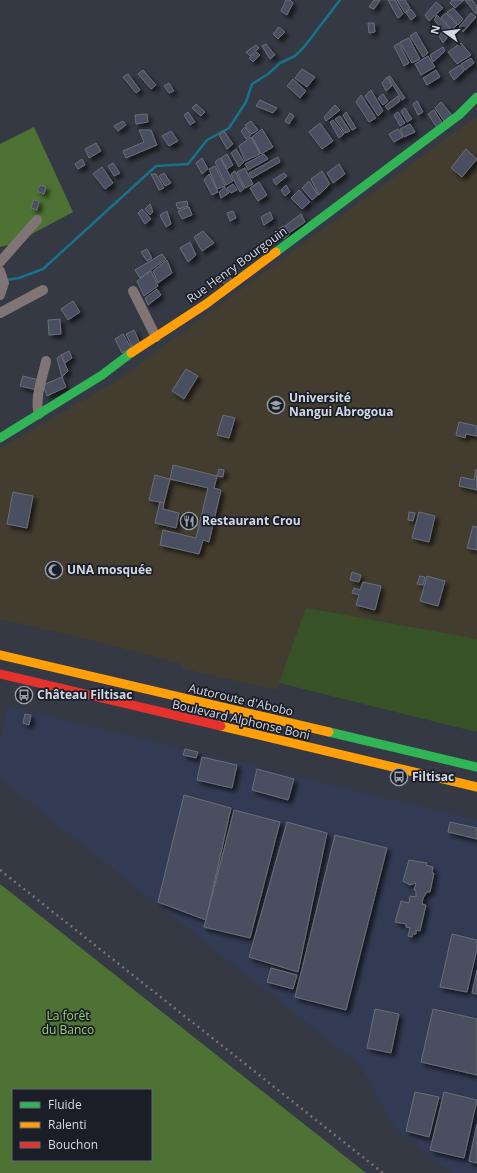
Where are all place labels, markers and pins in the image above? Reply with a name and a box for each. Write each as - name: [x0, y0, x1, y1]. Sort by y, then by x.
- place label: Université Nangui Abrogoua: [289, 389, 393, 420]
- school or university icon: Université Nangui Abrogoua: [266, 395, 286, 415]
- restaurant icon: Restaurant Crou: [179, 511, 199, 531]
- place label: Restaurant Crou: [202, 512, 301, 529]
- mosque icon: UNA mosquée: [44, 560, 64, 580]
- place label: UNA mosquée: [67, 561, 152, 578]
- bus stop icon: Château Filtisac: [14, 685, 34, 705]
- place label: Château Filtisac: [37, 686, 133, 703]
- bus stop icon: Filtisac: [389, 767, 409, 787]
- place label: Filtisac: [412, 768, 454, 785]

